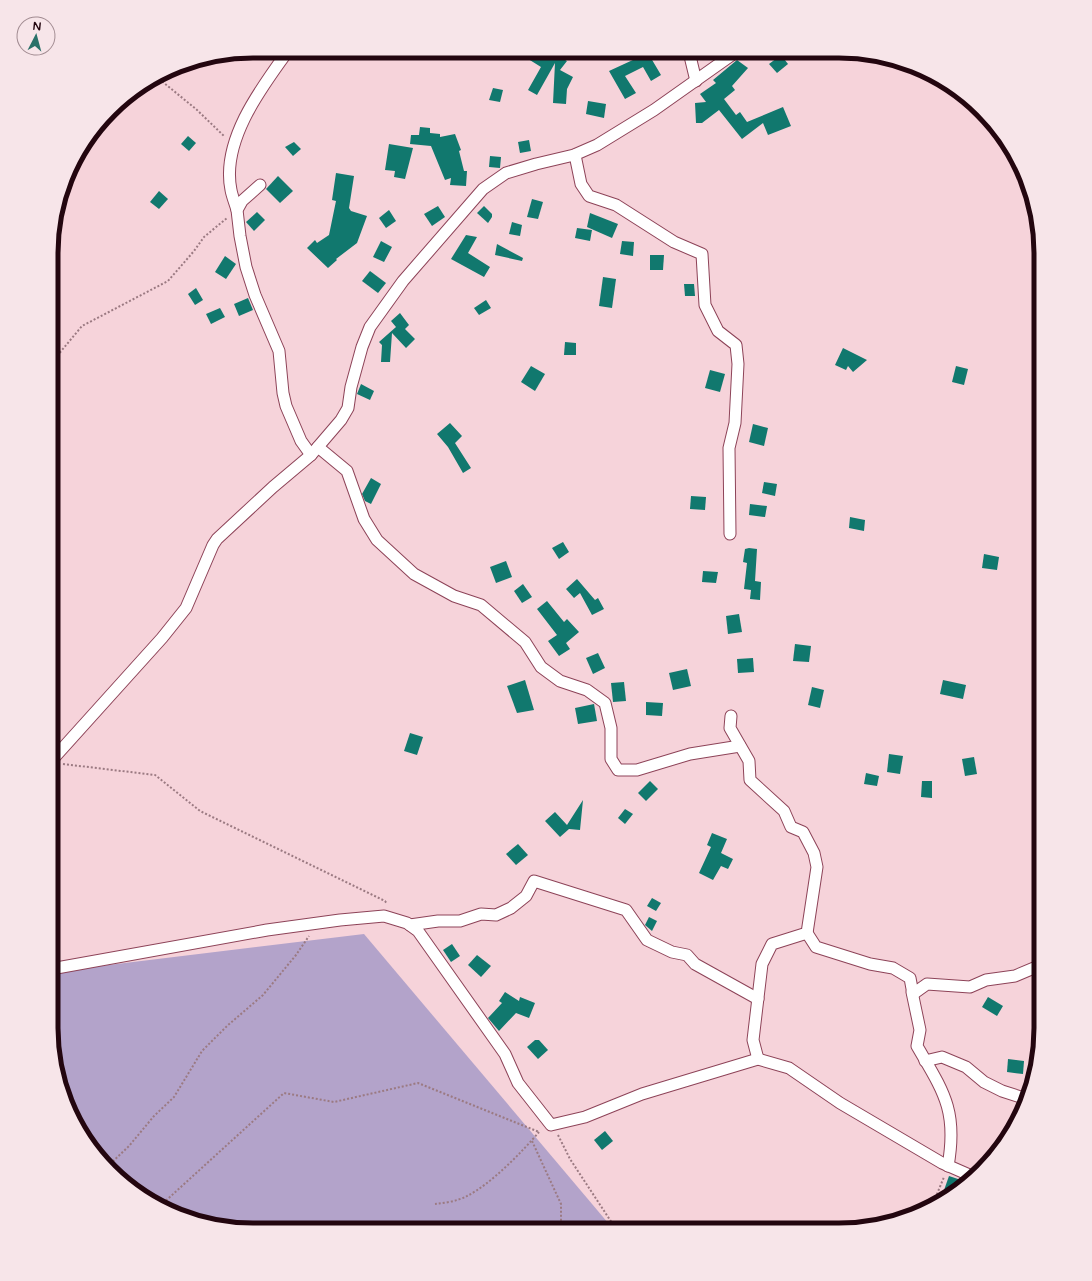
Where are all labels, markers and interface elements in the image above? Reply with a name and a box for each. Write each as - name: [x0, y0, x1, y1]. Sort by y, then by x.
- north arrow: [16, 16, 56, 56]
- text: N: [32, 20, 42, 33]

